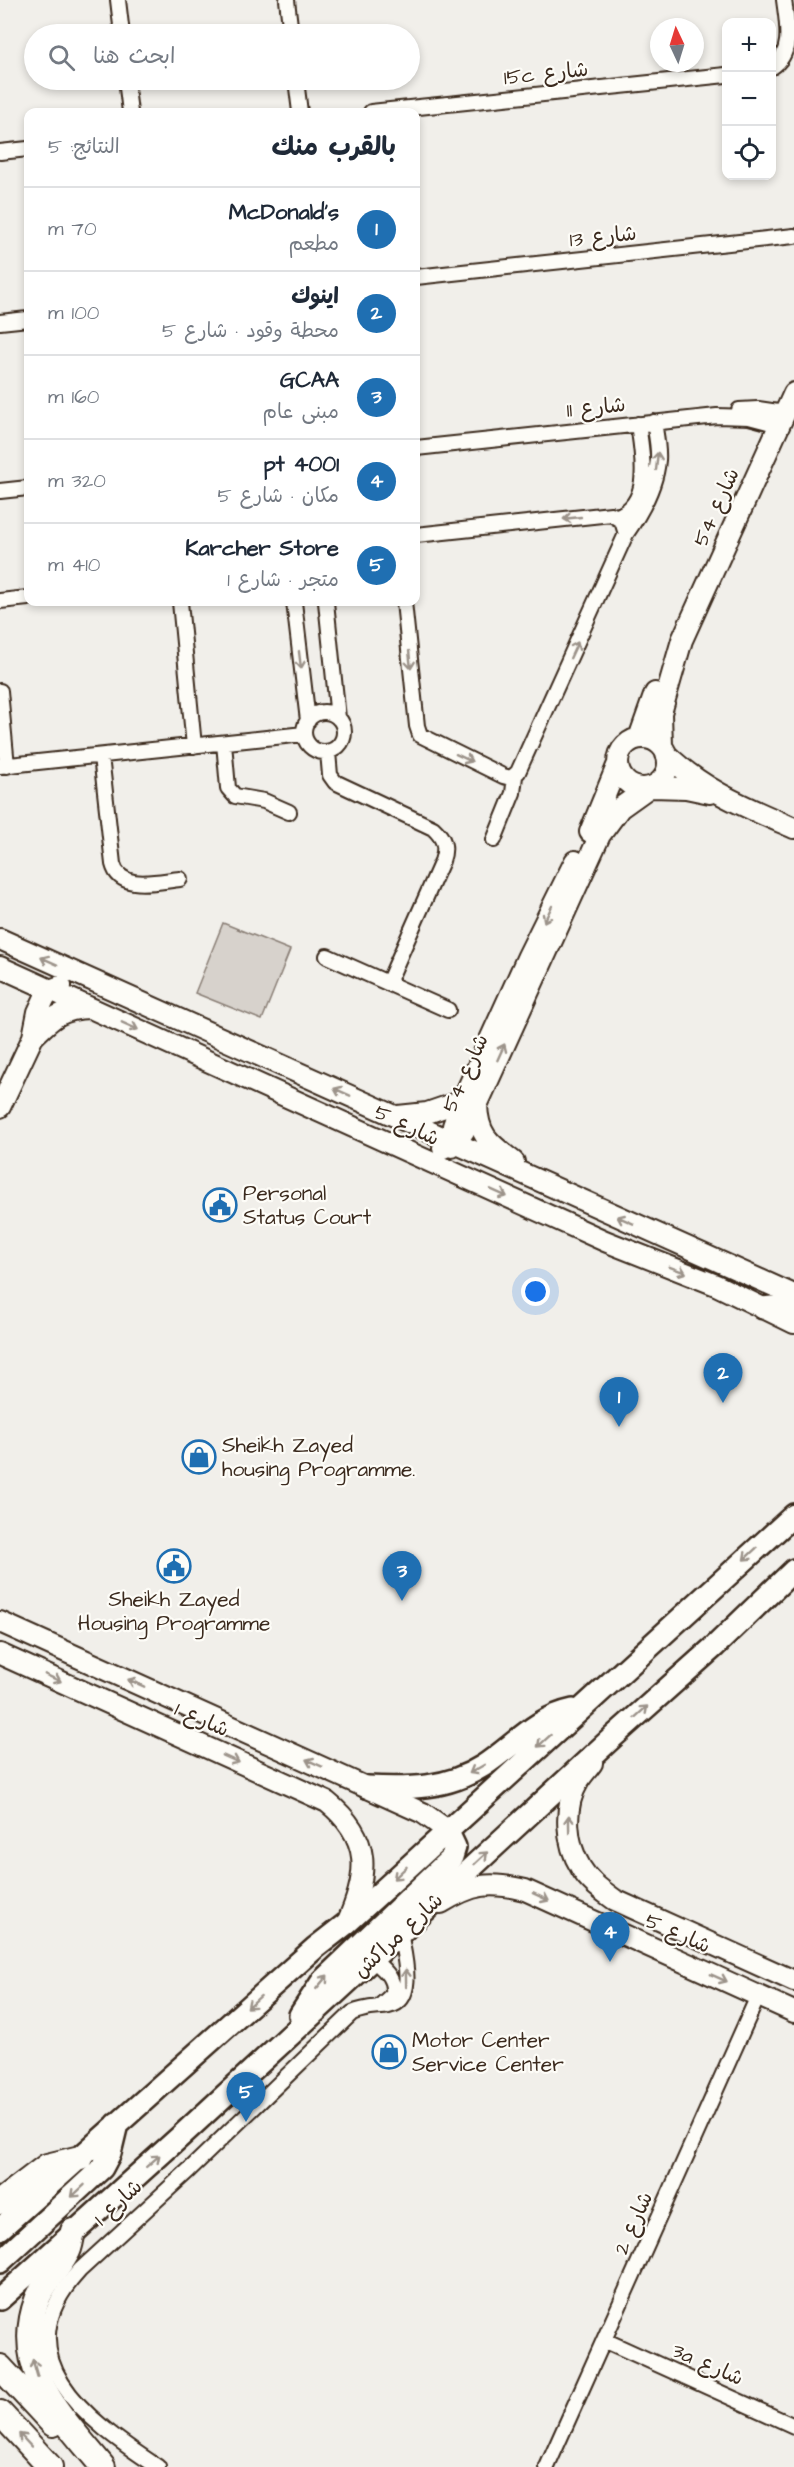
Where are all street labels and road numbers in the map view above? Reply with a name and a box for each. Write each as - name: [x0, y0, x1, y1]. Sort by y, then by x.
- street label: 15c شارع: [502, 55, 590, 92]
- street label: شارع 13: [568, 219, 638, 254]
- street label: شارع 11: [565, 390, 627, 425]
- street label: شارع 54: [686, 463, 747, 551]
- street label: شارع 54: [435, 1029, 496, 1117]
- street label: شارع 5: [370, 1098, 444, 1153]
- street label: شارع 1: [170, 1695, 234, 1744]
- street label: شارع مراكش: [347, 1886, 450, 1985]
- street label: شارع 5: [641, 1906, 715, 1961]
- street label: شارع 1: [88, 2172, 149, 2232]
- street label: شارع 2: [607, 2187, 660, 2259]
- street label: 3a شارع: [668, 2336, 748, 2393]

